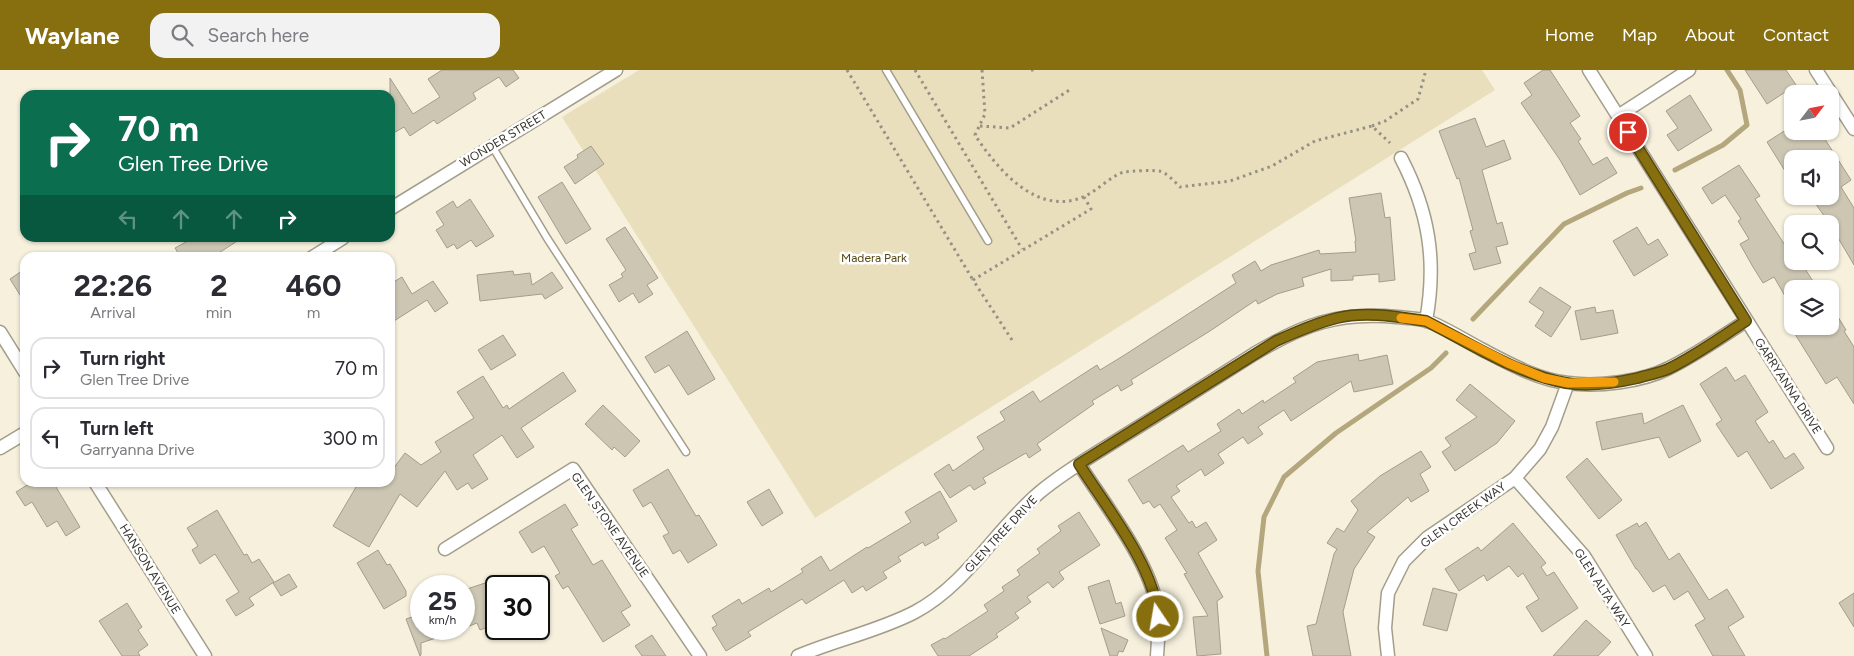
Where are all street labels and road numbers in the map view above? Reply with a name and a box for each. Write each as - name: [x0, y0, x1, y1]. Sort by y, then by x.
- street label: WONDER STREET: [457, 107, 549, 170]
- street label: GARRYANNA DRIVE: [1752, 335, 1824, 437]
- street label: GLEN STONE AVENUE: [568, 470, 652, 580]
- street label: GLEN CREEK WAY: [1418, 479, 1509, 551]
- street label: GLEN TREE DRIVE: [962, 492, 1040, 576]
- street label: HANSON AVENUE: [117, 522, 183, 616]
- street label: GLEN ALTA WAY: [1571, 546, 1633, 631]

